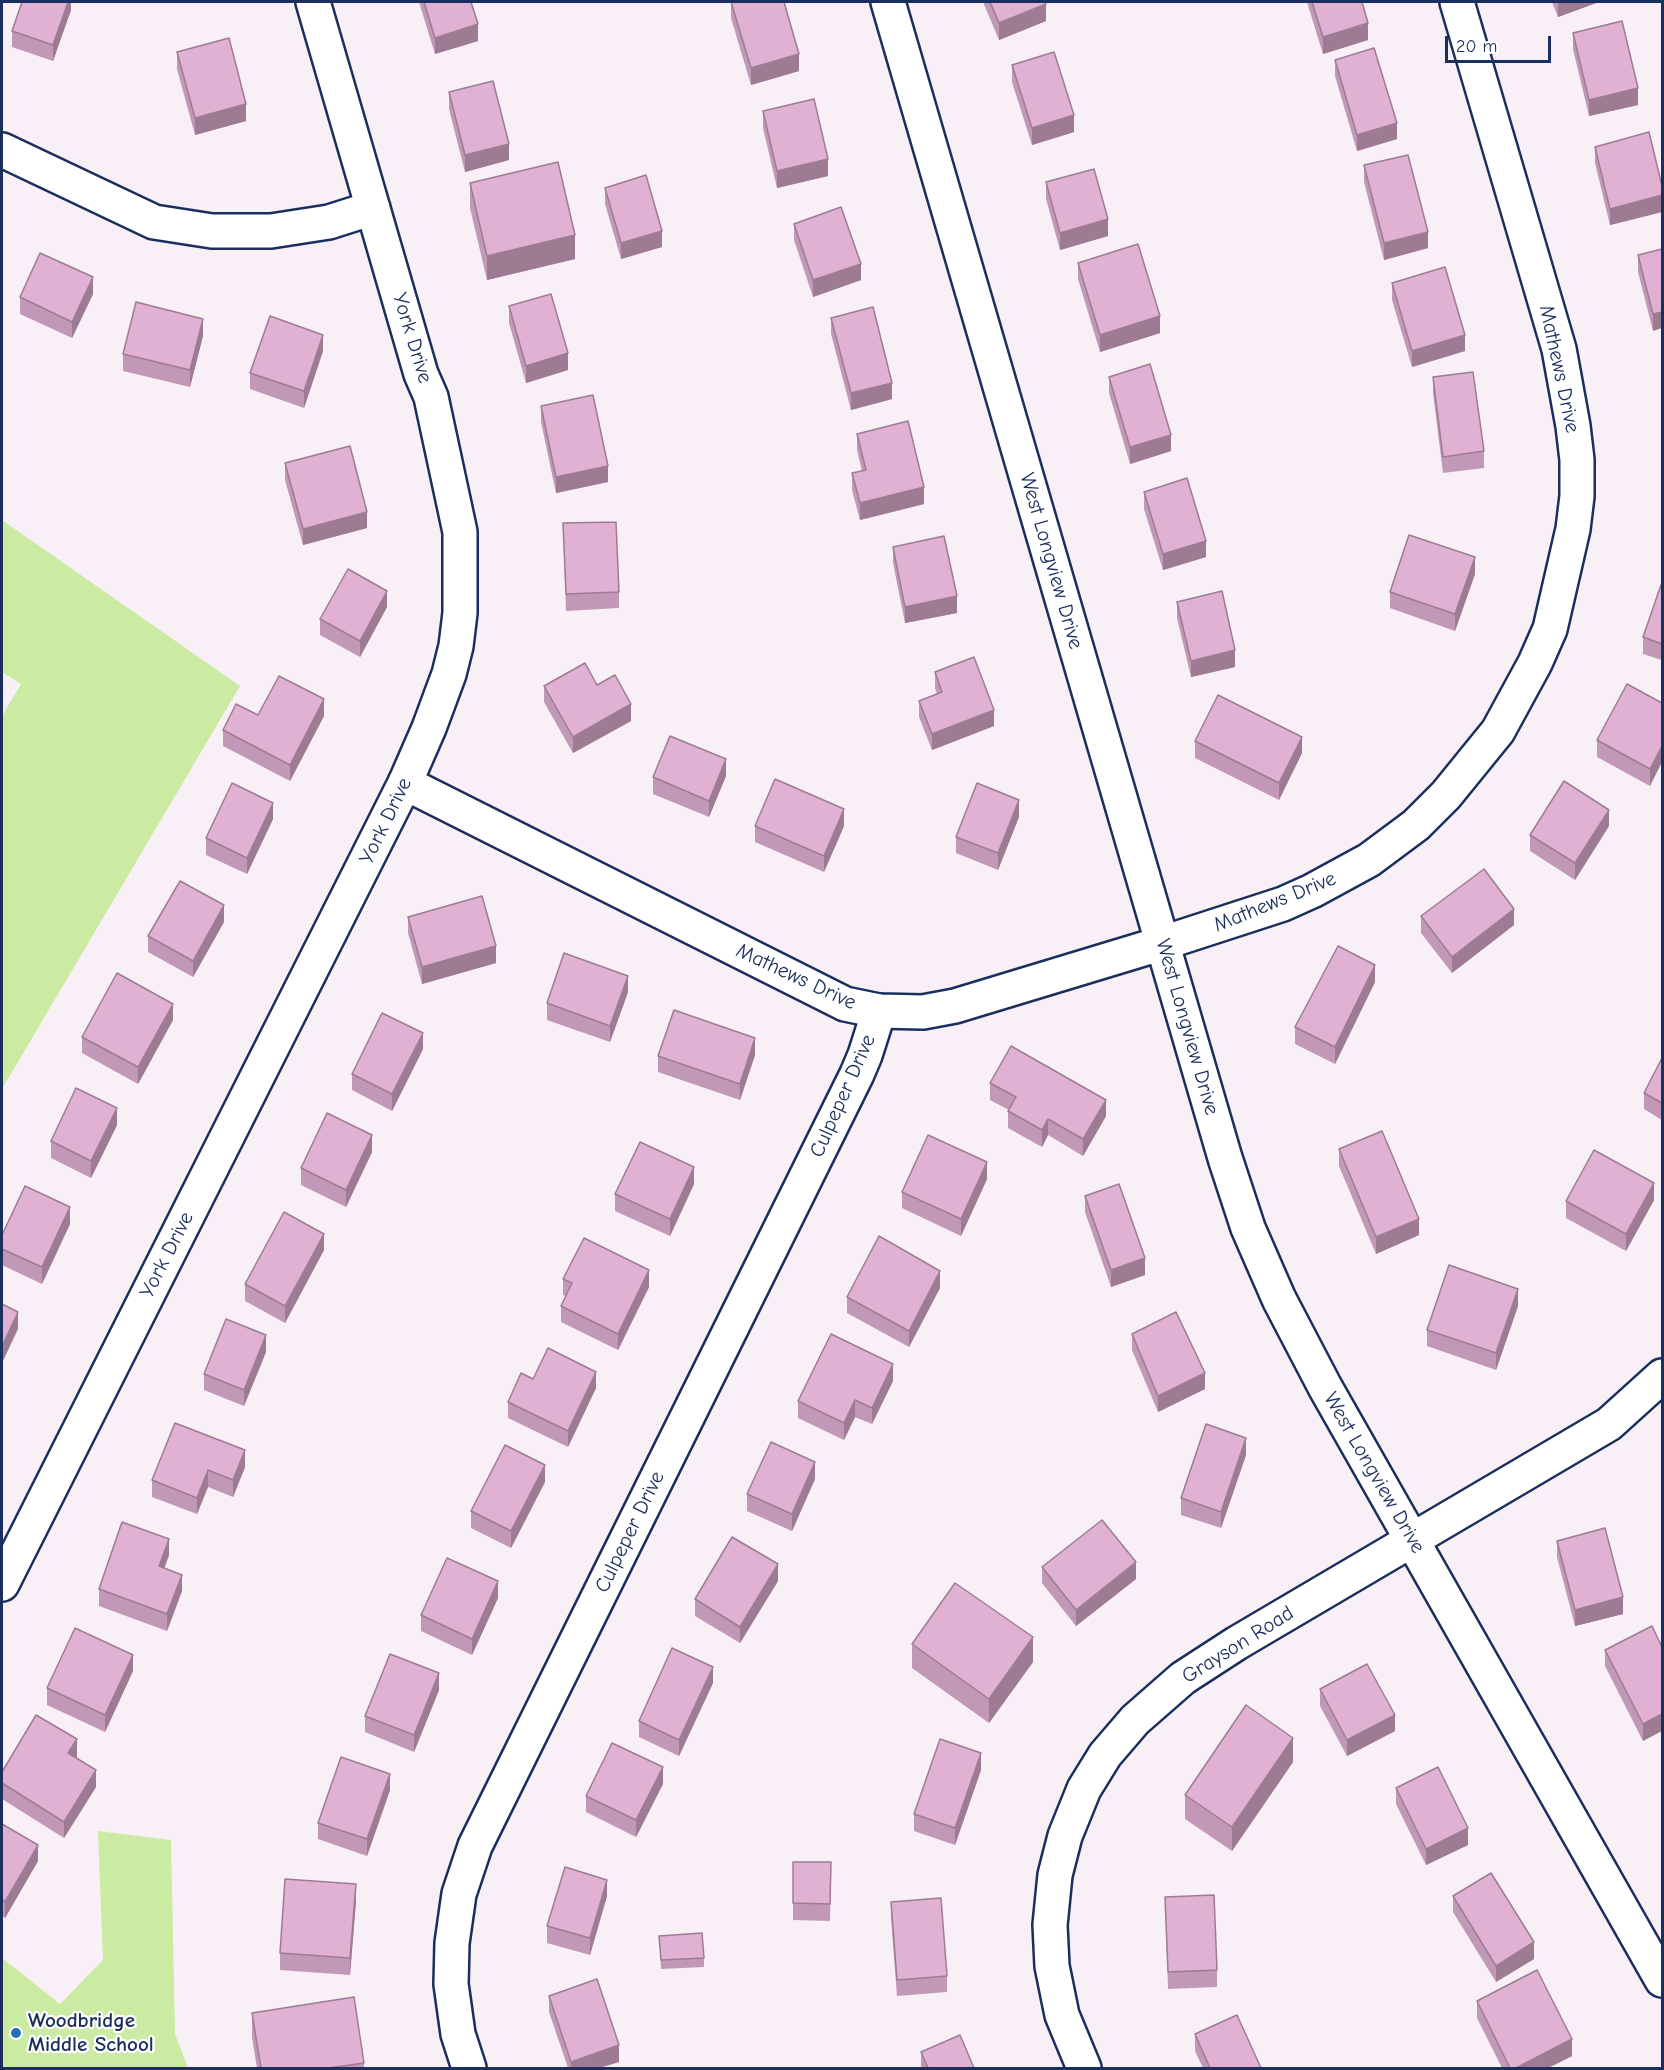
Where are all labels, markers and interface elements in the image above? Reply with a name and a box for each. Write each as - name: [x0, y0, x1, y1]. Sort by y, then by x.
- scale bar: [1448, 24, 1554, 62]
- text: 20 m: [1456, 36, 1497, 57]
- street label: York Drive: [386, 290, 438, 386]
- street label: Mathews Drive: [1533, 303, 1585, 435]
- street label: West Longview Drive: [1014, 470, 1088, 652]
- street label: York Drive: [354, 774, 418, 868]
- street label: Mathews Drive: [1210, 866, 1340, 938]
- street label: West Longview Drive: [1150, 936, 1224, 1118]
- street label: Mathews Drive: [732, 938, 860, 1016]
- street label: Culpeper Drive: [805, 1031, 881, 1161]
- street label: York Drive: [135, 1208, 199, 1302]
- street label: West Longview Drive: [1318, 1388, 1430, 1558]
- street label: Culpeper Drive: [590, 1467, 670, 1597]
- street label: Grayson Road: [1177, 1601, 1299, 1689]
- place label: Woodbridge Middle School: [28, 2008, 154, 2058]
- marker: Woodbridge Middle School: [9, 2026, 23, 2040]

